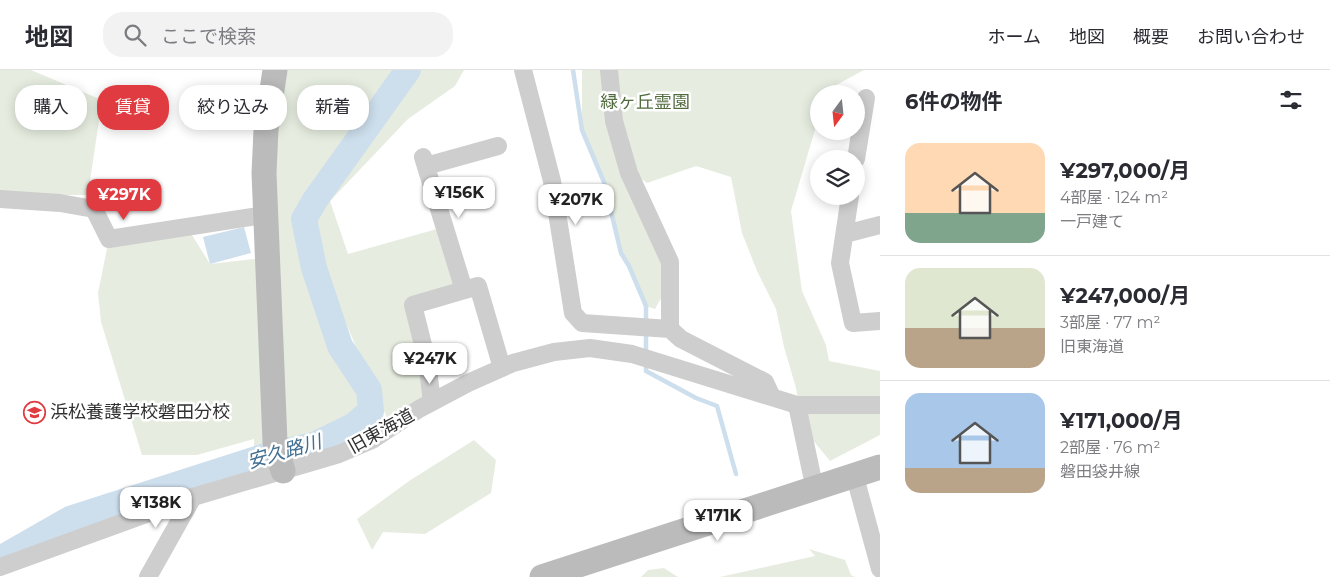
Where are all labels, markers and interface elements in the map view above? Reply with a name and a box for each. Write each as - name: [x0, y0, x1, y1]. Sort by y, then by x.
- search box: [103, 12, 453, 57]
- icon: search: [121, 21, 149, 49]
- text: 地図: [25, 22, 73, 51]
- text: ここで検索: [161, 25, 256, 48]
- text: ホーム: [988, 26, 1041, 48]
- text: 地図: [1069, 26, 1105, 48]
- text: 概要: [1133, 26, 1169, 48]
- text: お問い合わせ: [1197, 26, 1305, 48]
- chip: 購入: [15, 85, 87, 130]
- chip: 賃貸: [97, 85, 169, 130]
- chip: 絞り込み: [179, 85, 287, 130]
- chip: 新着: [297, 85, 369, 130]
- north arrow: [810, 85, 865, 140]
- map controls: [810, 85, 865, 205]
- icon: filters: [1277, 86, 1305, 114]
- text: 6件の物件: [905, 89, 1002, 114]
- park label: 緑ヶ丘霊園: [600, 91, 690, 113]
- button: layers: [810, 150, 865, 205]
- text: ¥297,000/月: [1060, 158, 1190, 183]
- icon: home: [945, 163, 1005, 223]
- pin: ¥156K: [424, 176, 494, 219]
- pin: ¥297K: [89, 178, 159, 221]
- text: ¥156K: [434, 183, 484, 202]
- pin: ¥207K: [541, 184, 611, 226]
- text: ¥297K: [97, 185, 151, 204]
- text: 4部屋 · 124 m²: [1060, 188, 1168, 207]
- text: ¥207K: [549, 190, 603, 209]
- text: 一戸建て: [1060, 212, 1124, 231]
- text: ¥247,000/月: [1060, 283, 1190, 308]
- icon: home: [945, 288, 1005, 348]
- text: 3部屋 · 77 m²: [1060, 313, 1160, 332]
- text: 旧東海道: [1060, 337, 1124, 356]
- pin: ¥247K: [395, 342, 465, 385]
- text: ¥247K: [403, 349, 457, 368]
- school or university icon: 浜松養護学校磐田分校: [22, 400, 46, 424]
- place label: 浜松養護学校磐田分校: [50, 401, 230, 423]
- street label: 旧東海道: [344, 404, 418, 458]
- text: ¥171,000/月: [1060, 408, 1183, 433]
- icon: home: [945, 413, 1005, 473]
- water label: 安久路川: [244, 429, 326, 473]
- text: 2部屋 · 76 m²: [1060, 438, 1160, 457]
- text: 磐田袋井線: [1060, 462, 1140, 481]
- pin: ¥138K: [121, 486, 191, 529]
- text: ¥138K: [131, 493, 181, 512]
- pin: ¥171K: [683, 500, 753, 542]
- text: ¥171K: [695, 506, 741, 525]

